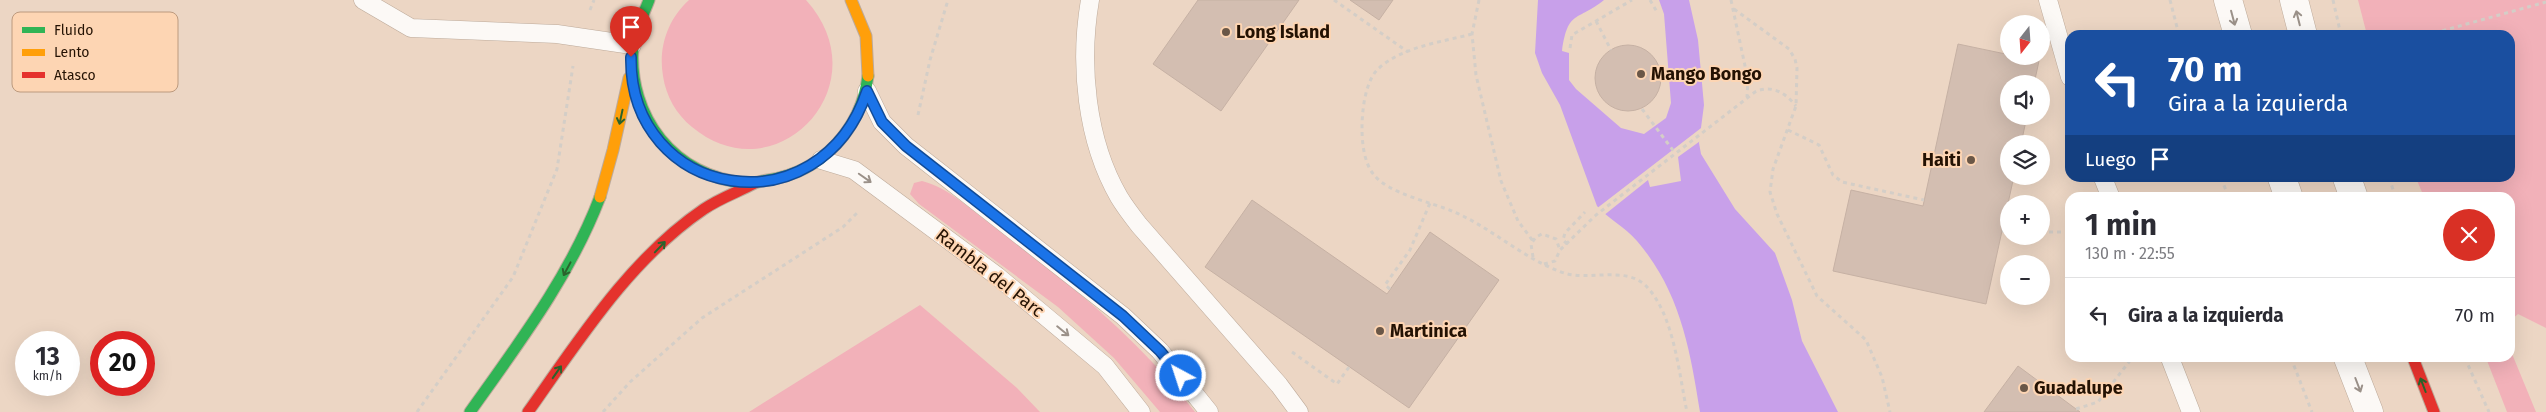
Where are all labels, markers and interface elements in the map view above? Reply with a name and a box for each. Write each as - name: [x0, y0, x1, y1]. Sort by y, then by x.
- pin: [610, 6, 652, 57]
- one-way arrow: [2229, 9, 2238, 25]
- one-way arrow: [2293, 10, 2302, 26]
- legend: [12, 12, 178, 92]
- icon: arrive: [617, 13, 645, 41]
- north arrow: [2000, 15, 2050, 65]
- map controls: [2000, 15, 2050, 305]
- place label: Long Island: [1236, 21, 1330, 43]
- text: Fluido: [54, 22, 93, 39]
- marker: Long Island: [1220, 26, 1232, 38]
- text: Lento: [54, 44, 89, 61]
- text: 70 m: [2168, 48, 2242, 90]
- icon: left: [2085, 50, 2150, 115]
- place label: Mango Bongo: [1651, 63, 1762, 85]
- text: Atasco: [54, 67, 96, 84]
- marker: Mango Bongo: [1635, 68, 1647, 80]
- button: sound: [2000, 75, 2050, 125]
- text: Gira a la izquierda: [2168, 90, 2348, 117]
- one-way arrow: [615, 108, 625, 124]
- button: layers: [2000, 135, 2050, 185]
- icon: arrive: [2146, 145, 2174, 173]
- text: Luego: [2085, 148, 2136, 171]
- place label: Haiti: [1922, 149, 1961, 171]
- marker: Haiti: [1965, 154, 1977, 166]
- one-way arrow: [858, 173, 872, 183]
- button: +: [2000, 195, 2050, 245]
- text: 1 min: [2085, 207, 2157, 243]
- button: close: [2443, 209, 2495, 261]
- street label: Rambla del Parc: [932, 224, 1049, 322]
- one-way arrow: [654, 241, 666, 253]
- text: 130 m · 22:55: [2085, 244, 2175, 263]
- button: −: [2000, 255, 2050, 305]
- one-way arrow: [562, 261, 571, 276]
- icon: left: [2085, 301, 2113, 329]
- text: Gira a la izquierda: [2128, 304, 2284, 327]
- text: 70 m: [2455, 304, 2495, 327]
- place label: Martinica: [1390, 320, 1467, 342]
- one-way arrow: [1056, 325, 1069, 336]
- marker: Martinica: [1374, 325, 1386, 337]
- speed limit sign: 20: [90, 331, 155, 396]
- text: 13: [35, 342, 60, 372]
- position arrow: [1154, 349, 1206, 401]
- one-way arrow: [552, 365, 562, 379]
- text: km/h: [33, 369, 62, 383]
- place label: Guadalupe: [2034, 377, 2123, 399]
- one-way arrow: [2354, 377, 2364, 392]
- one-way arrow: [2418, 378, 2427, 393]
- marker: Guadalupe: [2018, 382, 2030, 394]

